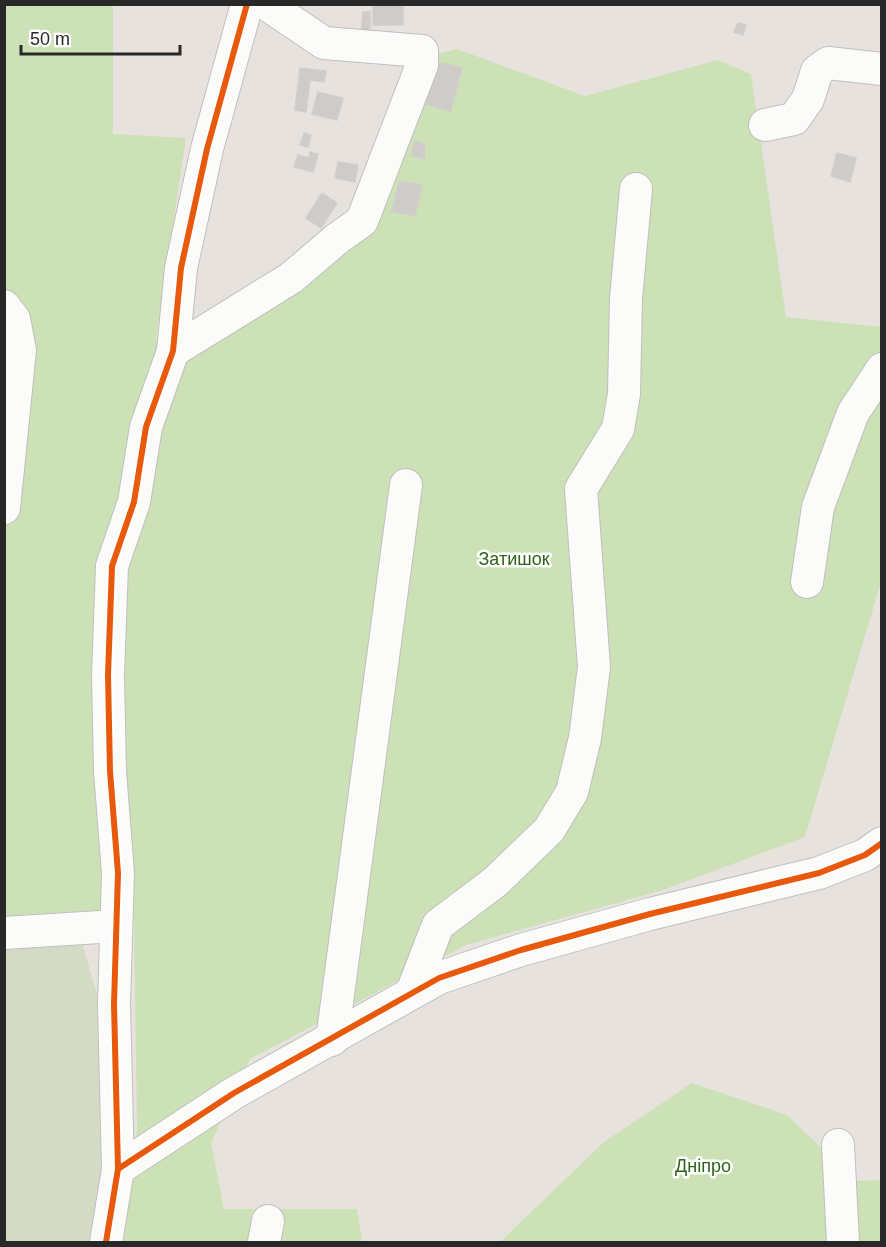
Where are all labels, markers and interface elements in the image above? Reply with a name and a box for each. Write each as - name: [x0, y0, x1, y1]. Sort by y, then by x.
- scale bar: [21, 18, 180, 56]
- text: 50 m: [30, 29, 70, 49]
- park label: Затишок: [478, 549, 550, 569]
- park label: Дніпро: [675, 1156, 731, 1176]

